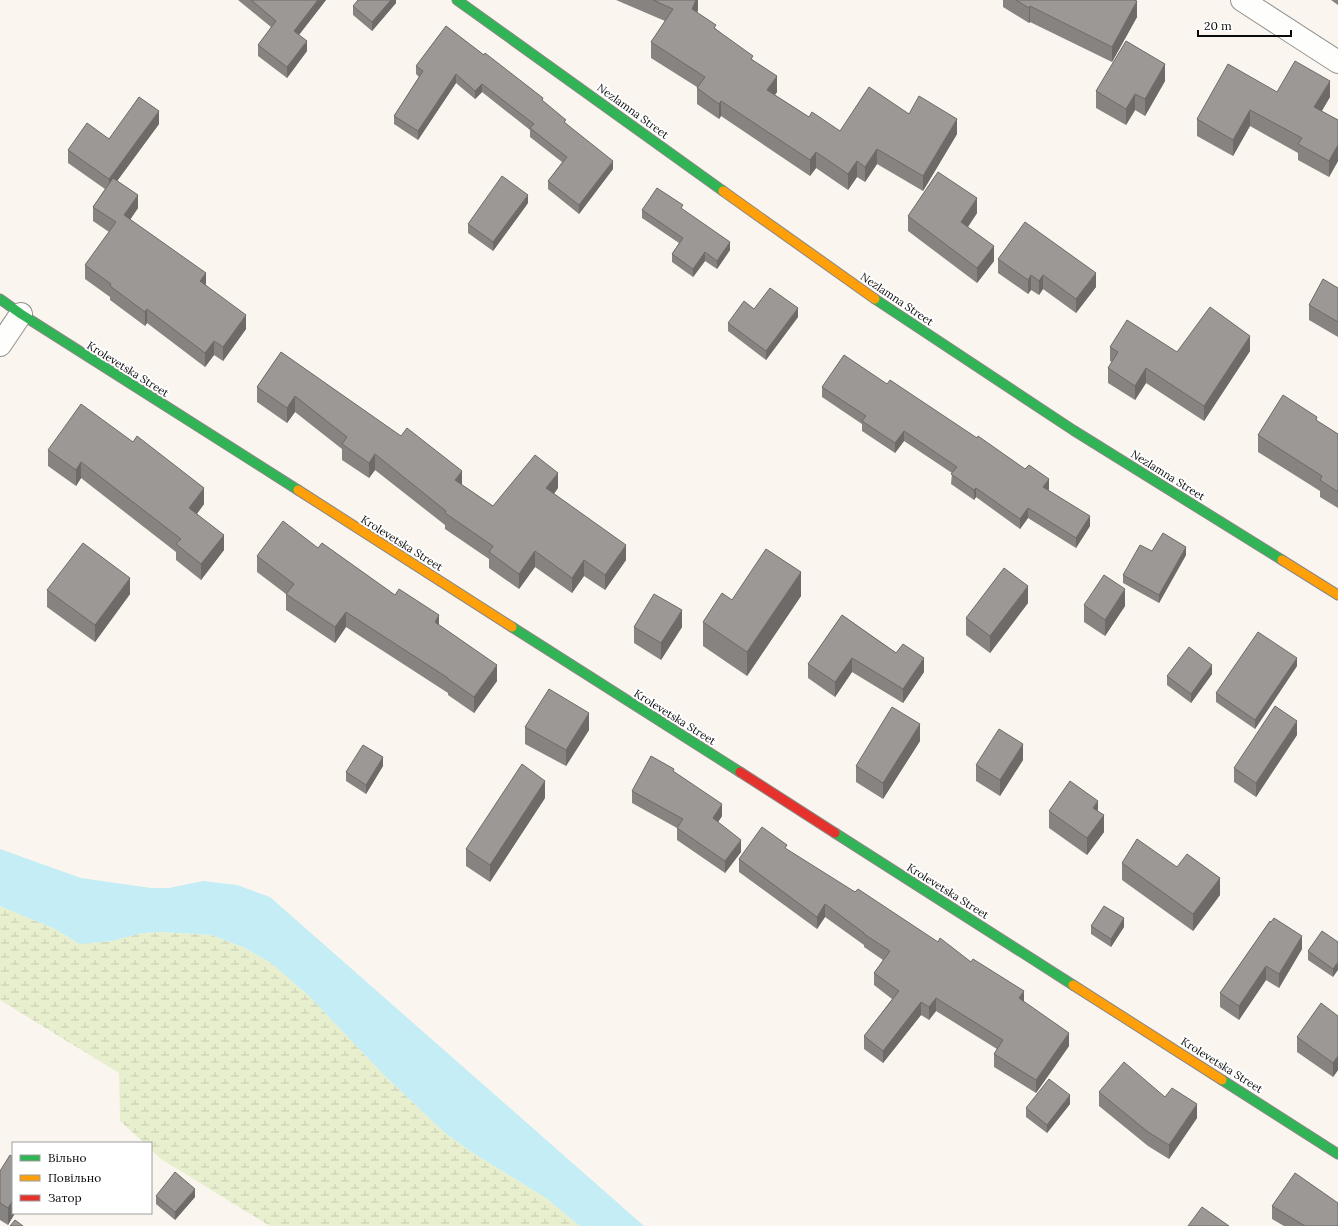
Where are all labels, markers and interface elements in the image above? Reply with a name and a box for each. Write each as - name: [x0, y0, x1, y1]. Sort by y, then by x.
- scale bar: [1198, 12, 1291, 38]
- text: 20 m: [1204, 18, 1232, 33]
- street label: Nezlamna Street: [595, 80, 672, 142]
- street label: Nezlamna Street: [858, 269, 937, 329]
- street label: Krolevetska Street: [84, 338, 172, 400]
- street label: Nezlamna Street: [1128, 447, 1208, 504]
- street label: Krolevetska Street: [358, 512, 446, 574]
- street label: Krolevetska Street: [631, 686, 719, 748]
- street label: Krolevetska Street: [904, 860, 992, 922]
- street label: Krolevetska Street: [1178, 1034, 1266, 1096]
- legend: [12, 1142, 152, 1214]
- text: Вільно: [48, 1150, 87, 1165]
- text: Повільно: [48, 1170, 101, 1185]
- text: Затор: [48, 1190, 82, 1205]

